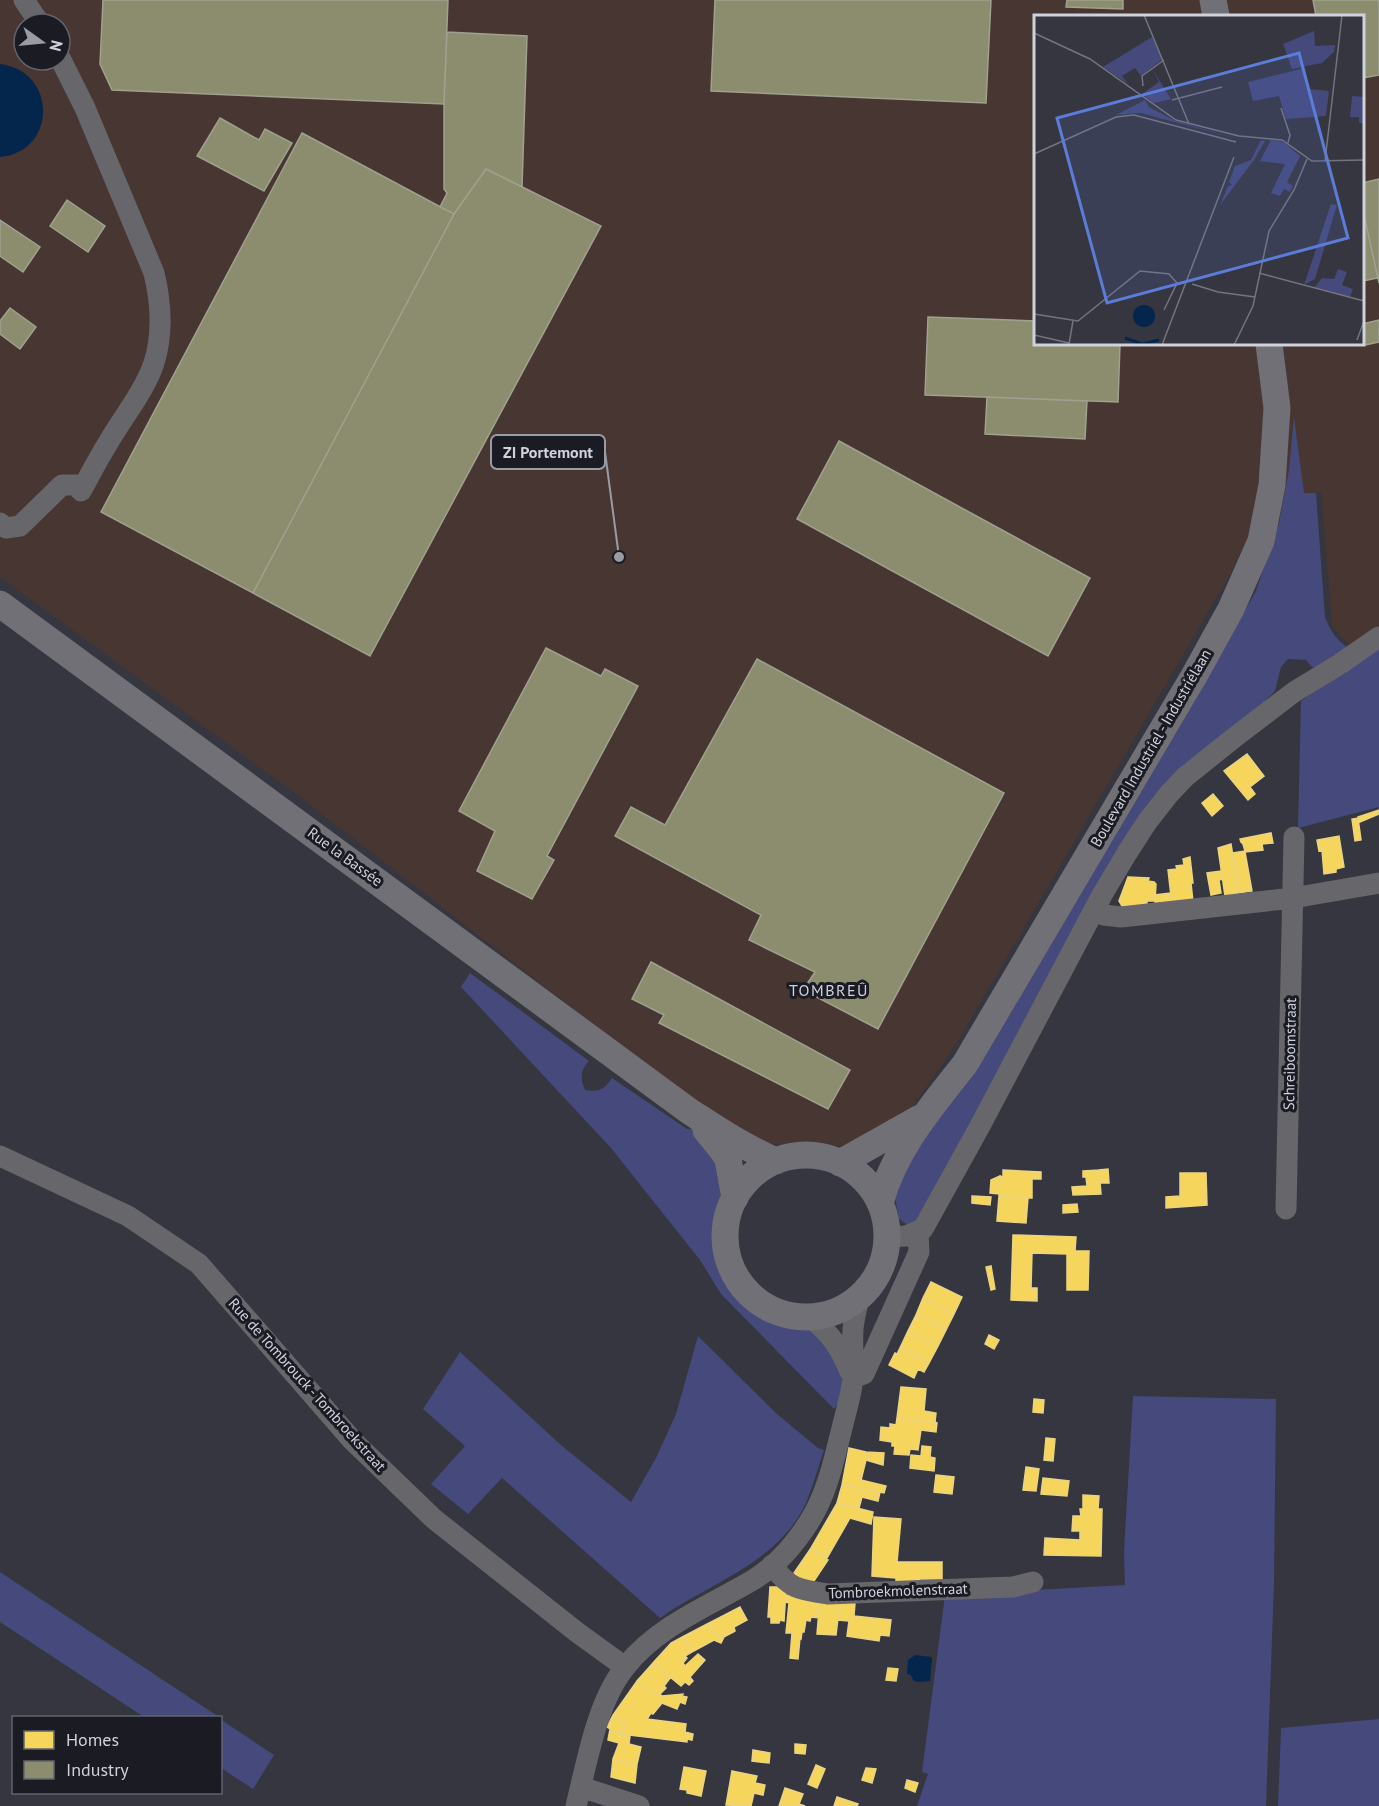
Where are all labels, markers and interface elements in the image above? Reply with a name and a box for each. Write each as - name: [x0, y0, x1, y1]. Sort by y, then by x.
- north arrow: [12, 12, 72, 72]
- inset map: [1034, 15, 1364, 345]
- text: N: [45, 38, 68, 54]
- callout: ZI Portemont: [491, 435, 605, 469]
- text: ZI Portemont: [503, 442, 593, 462]
- street label: Boulevard Industriel - Industriélaan: [1086, 646, 1215, 850]
- street label: Rue la Bassée: [304, 823, 387, 890]
- district label: TOMBREÛ: [789, 980, 869, 1000]
- street label: Schreiboomstraat: [1279, 998, 1300, 1110]
- street label: Rue de Tombrouck - Tombroekstraat: [224, 1294, 390, 1475]
- street label: Tombroekmolenstraat: [828, 1579, 968, 1602]
- legend: [12, 1716, 222, 1794]
- text: Homes: [66, 1728, 119, 1751]
- text: Industry: [66, 1758, 129, 1781]

